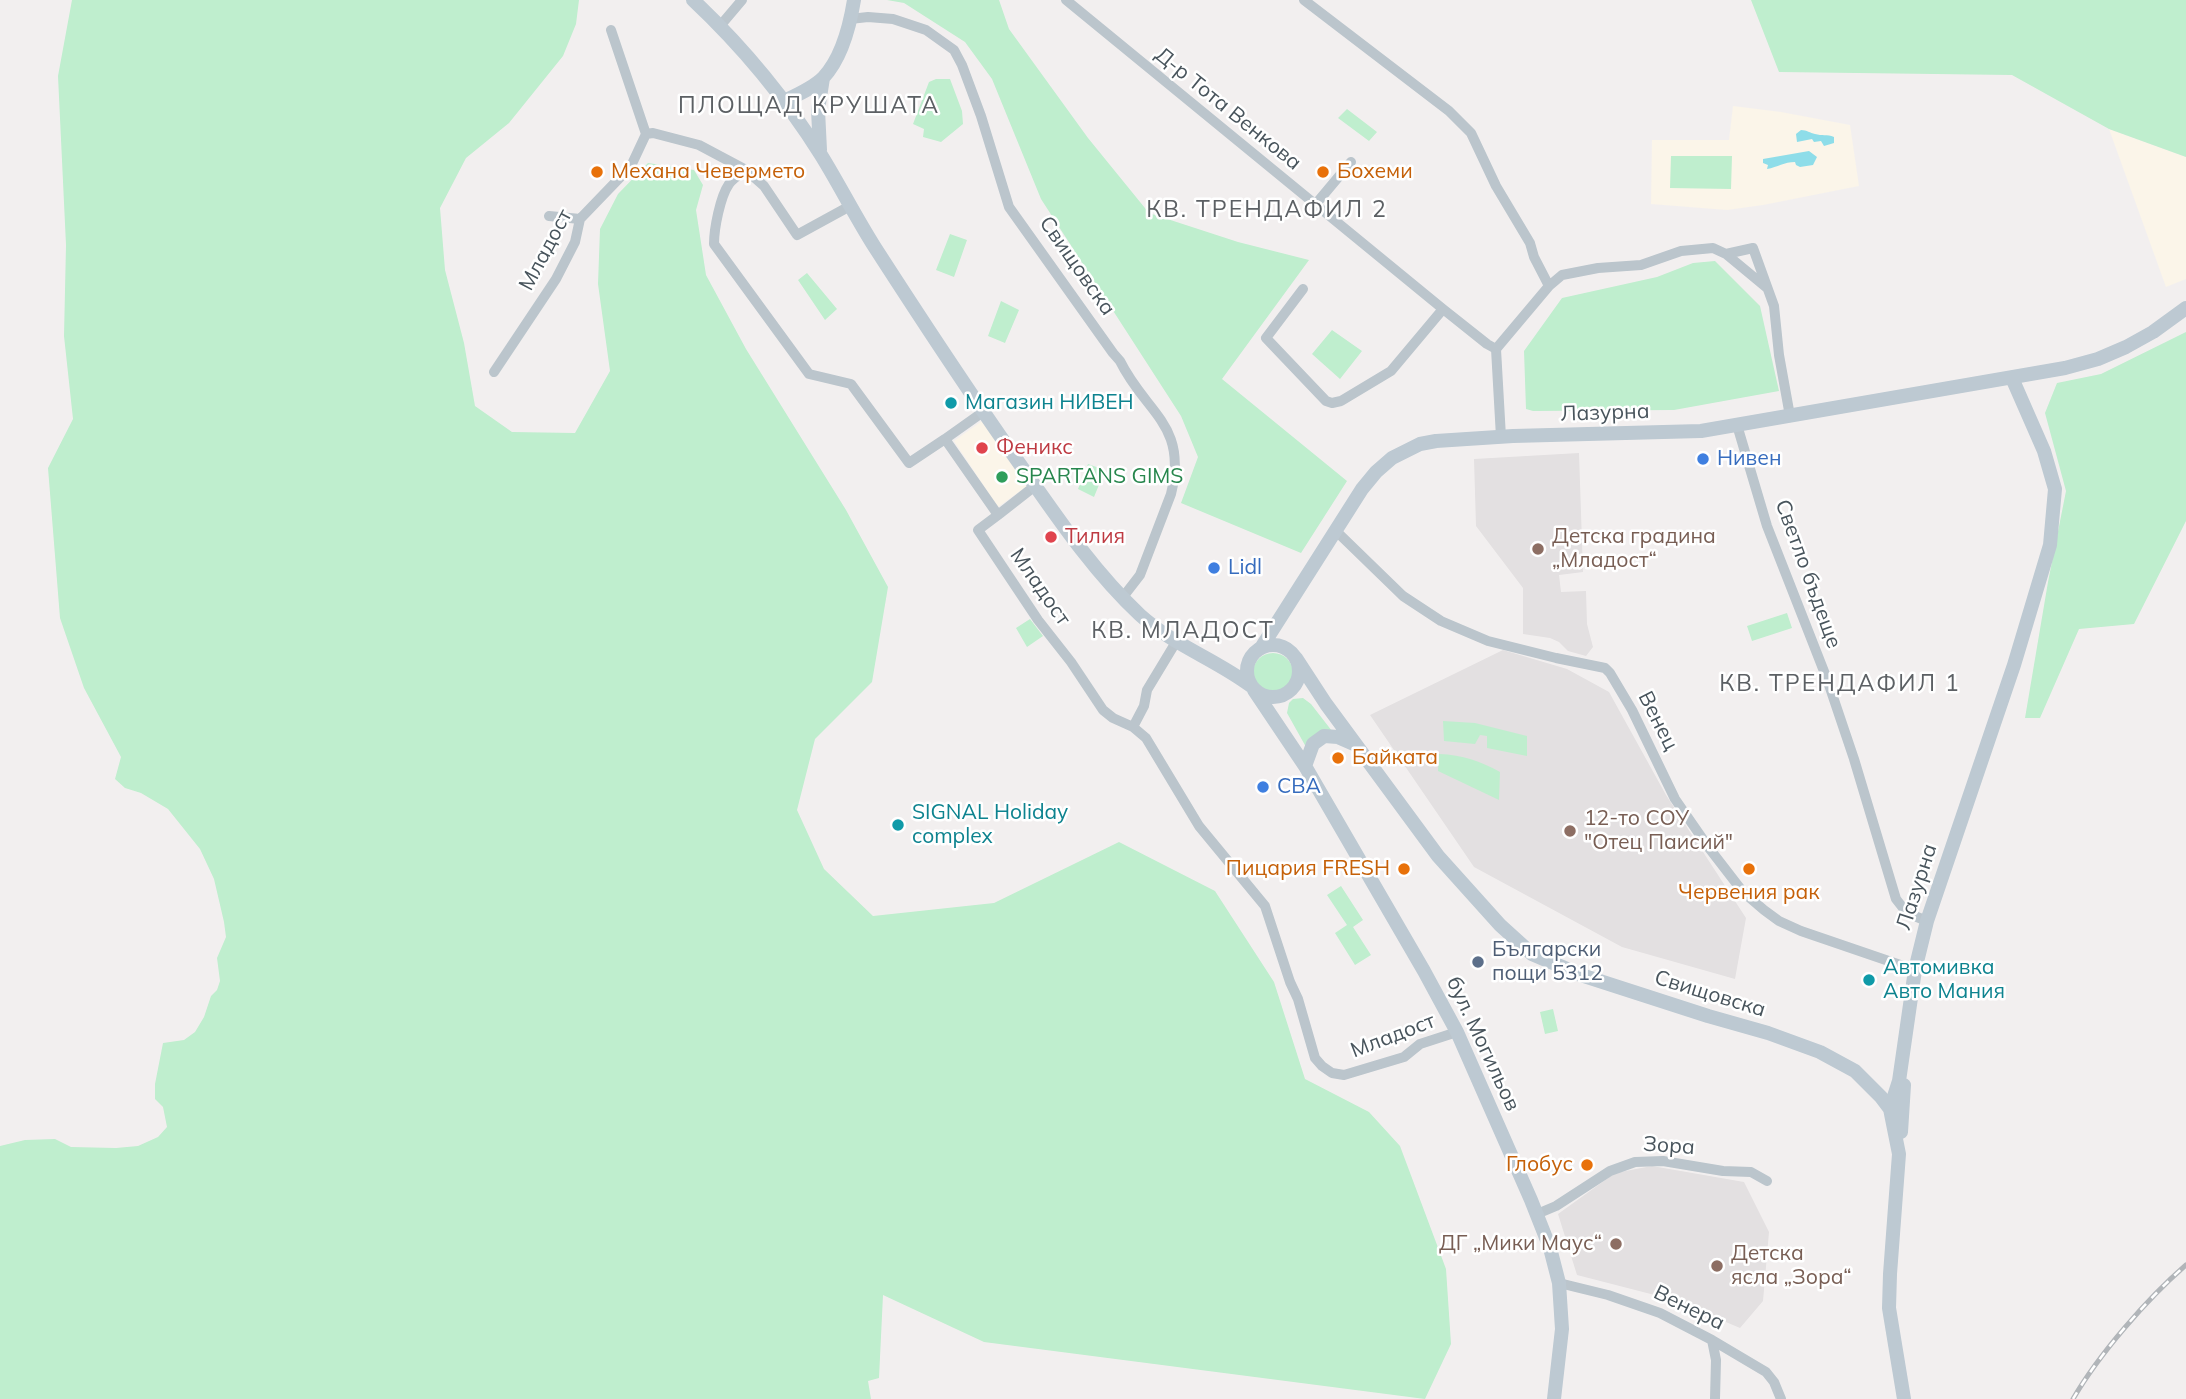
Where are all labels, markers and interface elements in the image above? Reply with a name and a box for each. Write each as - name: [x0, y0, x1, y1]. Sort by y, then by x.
- street label: Д-р Тота Венкова: [1150, 42, 1306, 176]
- district label: ПЛОЩАД КРУШАТА: [680, 92, 938, 120]
- place label: Механа Чевермето: [611, 159, 805, 185]
- place label: Бохеми: [1337, 159, 1413, 185]
- marker: Механа Чевермето: [589, 164, 605, 180]
- marker: Бохеми: [1315, 164, 1331, 180]
- district label: КВ. ТРЕНДАФИЛ 2: [1148, 196, 1386, 224]
- street label: Младост: [514, 205, 578, 295]
- street label: Свищовска: [1034, 212, 1120, 320]
- place label: Магазин НИВЕН: [965, 390, 1134, 416]
- marker: Магазин НИВЕН: [943, 395, 959, 411]
- street label: Лазурна: [1560, 399, 1650, 427]
- place label: Феникс: [996, 435, 1073, 461]
- marker: Феникс: [974, 440, 990, 456]
- place label: Нивен: [1717, 446, 1781, 472]
- marker: Нивен: [1695, 451, 1711, 467]
- place label: SPARTANS GIMS: [1016, 464, 1183, 490]
- marker: SPARTANS GIMS: [994, 469, 1010, 485]
- street label: Светло бъдеще: [1769, 496, 1847, 652]
- place label: Тилия: [1065, 524, 1125, 550]
- place label: Детска градина „Младост“: [1552, 524, 1716, 574]
- marker: Тилия: [1043, 529, 1059, 545]
- marker: Детска градина „Младост“: [1530, 541, 1546, 557]
- street label: Младост: [1004, 544, 1076, 630]
- place label: Lidl: [1228, 555, 1262, 581]
- marker: Lidl: [1206, 560, 1222, 576]
- district label: КВ. МЛАДОСТ: [1093, 617, 1273, 645]
- district label: КВ. ТРЕНДАФИЛ 1: [1721, 670, 1959, 698]
- street label: Венец: [1632, 687, 1684, 755]
- place label: Байката: [1352, 745, 1438, 771]
- marker: Байката: [1330, 750, 1346, 766]
- place label: CBA: [1277, 774, 1321, 800]
- marker: CBA: [1255, 779, 1271, 795]
- place label: SIGNAL Holiday complex: [912, 800, 1068, 850]
- place label: 12-то СОУ "Отец Паисий": [1584, 806, 1733, 856]
- marker: SIGNAL Holiday complex: [890, 817, 906, 833]
- marker: 12-то СОУ "Отец Паисий": [1562, 823, 1578, 839]
- street label: Лазурна: [1891, 841, 1943, 933]
- place label: Пицария FRESH: [1226, 856, 1390, 882]
- marker: Пицария FRESH: [1396, 861, 1412, 877]
- marker: Червения рак: [1741, 861, 1757, 877]
- place label: Червения рак: [1678, 880, 1820, 906]
- place label: Български пощи 5312: [1492, 937, 1603, 987]
- marker: Български пощи 5312: [1470, 954, 1486, 970]
- place label: Автомивка Авто Мания: [1883, 955, 2005, 1005]
- street label: Свищовска: [1651, 965, 1769, 1023]
- marker: Автомивка Авто Мания: [1861, 972, 1877, 988]
- street label: бул. Могильов: [1441, 973, 1525, 1115]
- street label: Младост: [1347, 1008, 1439, 1064]
- street label: Зора: [1642, 1132, 1696, 1160]
- place label: Глобус: [1506, 1152, 1573, 1178]
- marker: Глобус: [1579, 1157, 1595, 1173]
- place label: ДГ „Мики Маус“: [1439, 1231, 1602, 1257]
- marker: ДГ „Мики Маус“: [1608, 1236, 1624, 1252]
- place label: Детска ясла „Зора“: [1731, 1241, 1852, 1291]
- marker: Детска ясла „Зора“: [1709, 1258, 1725, 1274]
- street label: Венера: [1649, 1280, 1729, 1336]

